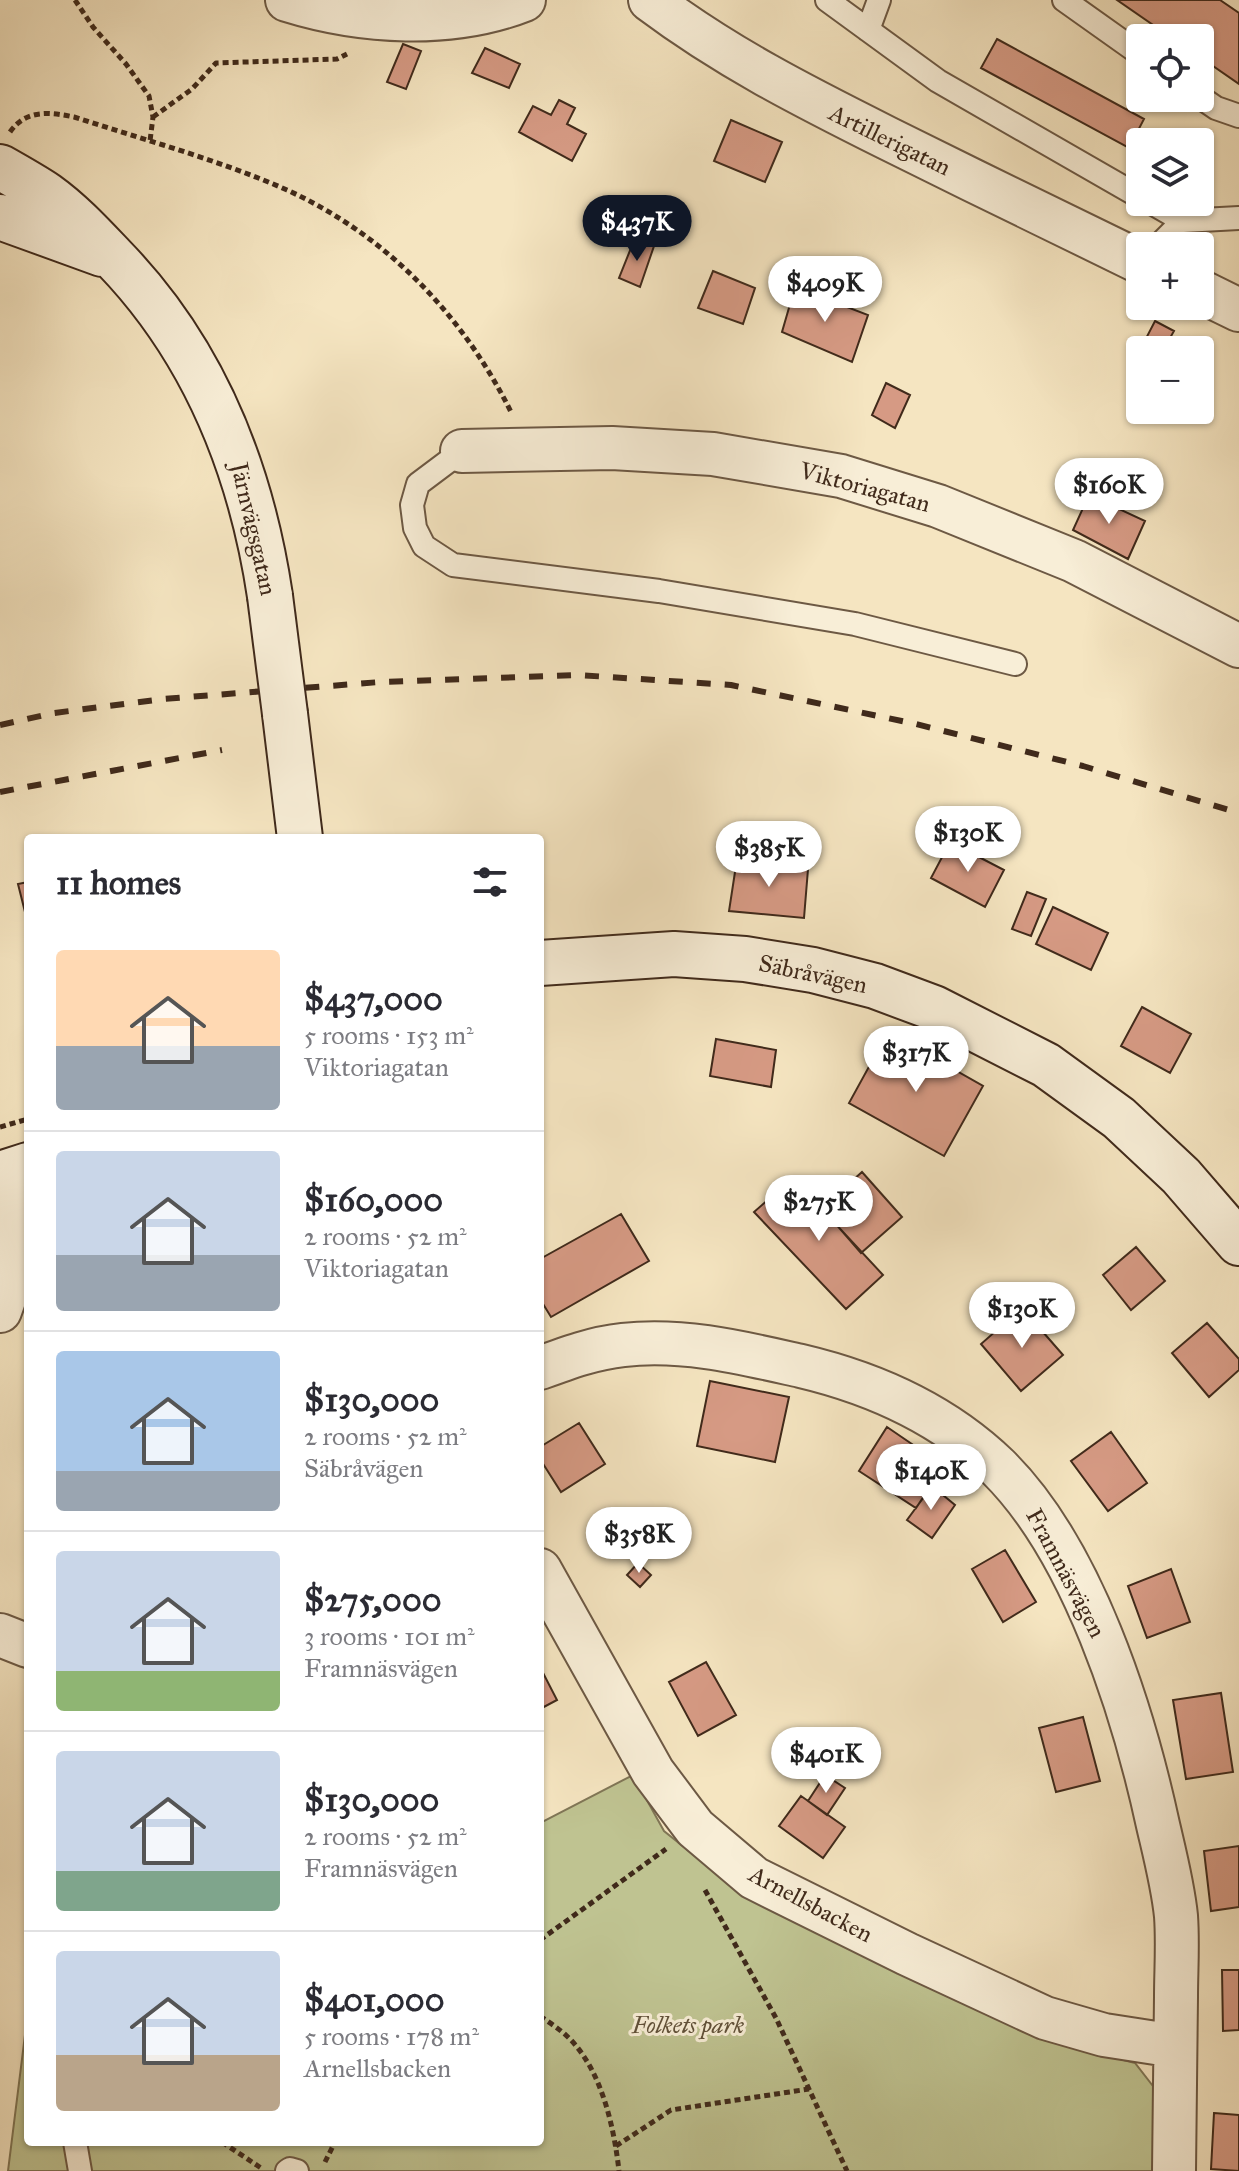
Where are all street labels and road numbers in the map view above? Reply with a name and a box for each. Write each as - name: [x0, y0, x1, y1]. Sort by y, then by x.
- street label: Artillerigatan: [823, 97, 956, 182]
- street label: Viktoriagatan: [796, 455, 933, 519]
- street label: Järnvägsgatan: [223, 457, 284, 598]
- street label: Säbråvägen: [756, 948, 870, 1000]
- street label: Framnäsvägen: [1019, 1503, 1113, 1643]
- street label: Arnellsbacken: [743, 1858, 878, 1949]

